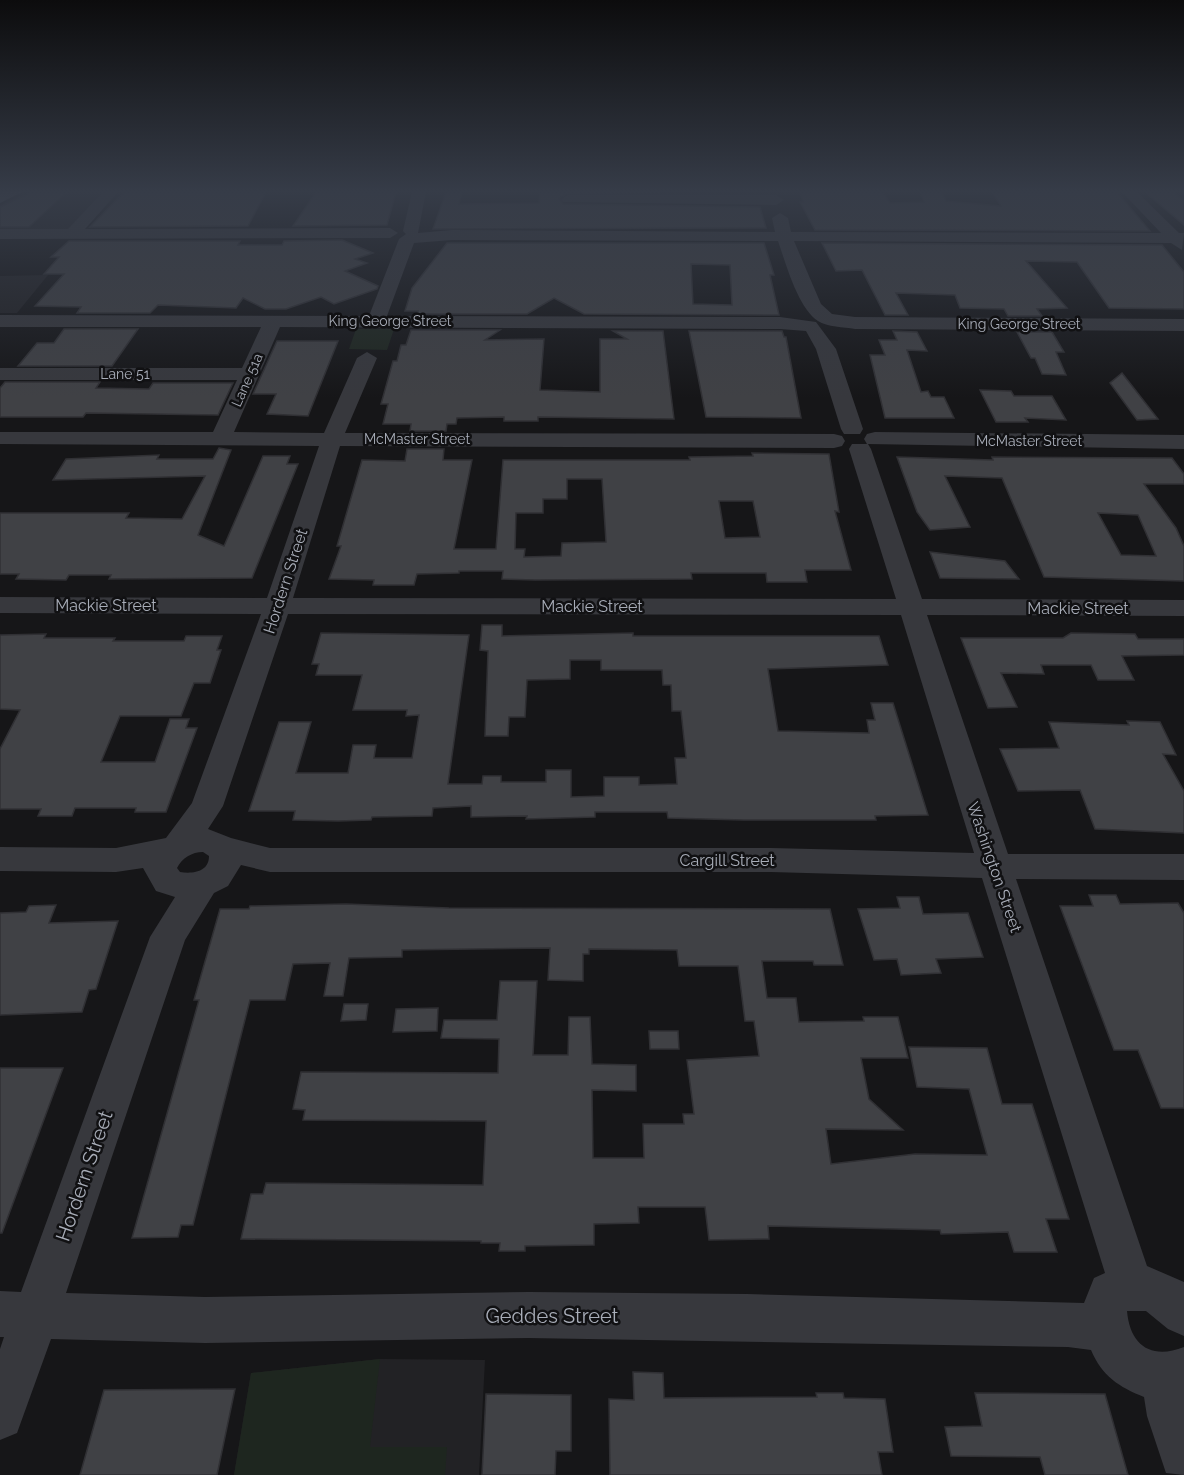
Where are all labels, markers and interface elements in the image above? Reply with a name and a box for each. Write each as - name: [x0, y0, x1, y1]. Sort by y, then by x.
- street label: King George Street: [329, 313, 452, 329]
- street label: King George Street: [958, 316, 1081, 332]
- street label: Lane 51a: [228, 351, 266, 409]
- street label: Lane 51: [100, 366, 150, 382]
- street label: McMaster Street: [364, 431, 470, 447]
- street label: McMaster Street: [976, 433, 1082, 449]
- street label: Hordern Street: [260, 526, 312, 636]
- street label: Mackie Street: [55, 596, 157, 615]
- street label: Mackie Street: [541, 597, 643, 616]
- street label: Mackie Street: [1027, 599, 1129, 618]
- street label: Washington Street: [963, 799, 1026, 936]
- street label: Cargill Street: [679, 851, 775, 870]
- street label: Hordern Street: [50, 1107, 118, 1245]
- street label: Geddes Street: [486, 1304, 619, 1328]

